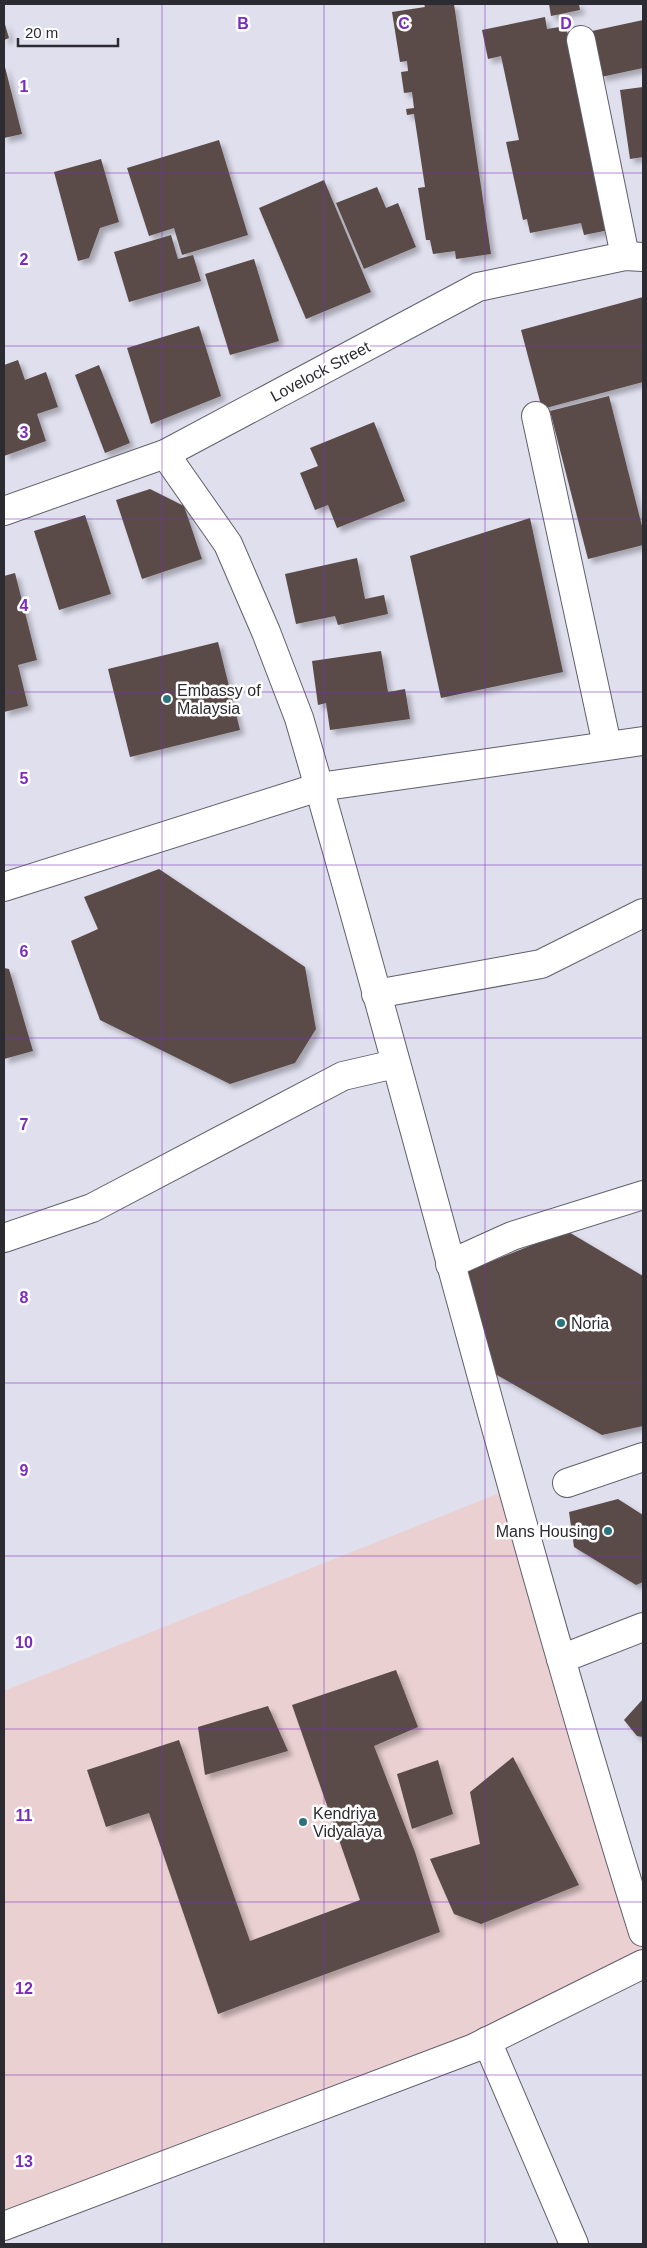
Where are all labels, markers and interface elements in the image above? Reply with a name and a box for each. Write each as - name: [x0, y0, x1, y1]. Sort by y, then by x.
- scale bar: [18, 15, 118, 47]
- text: B: [237, 15, 249, 32]
- text: C: [398, 15, 410, 32]
- text: D: [560, 15, 572, 32]
- text: 20 m: [25, 24, 58, 41]
- text: 1: [20, 78, 29, 95]
- text: 2: [20, 251, 29, 268]
- street label: Lovelock Street: [268, 338, 373, 405]
- text: 3: [20, 424, 29, 441]
- text: 4: [20, 597, 29, 614]
- place label: Embassy of Malaysia: [177, 682, 261, 717]
- marker: Embassy of Malaysia: [161, 693, 173, 705]
- text: 5: [20, 770, 29, 787]
- text: 6: [20, 943, 29, 960]
- text: 7: [20, 1116, 29, 1133]
- text: 8: [20, 1289, 29, 1306]
- place label: Noria: [571, 1315, 609, 1332]
- marker: Noria: [555, 1317, 567, 1329]
- text: 9: [20, 1462, 29, 1479]
- place label: Mans Housing: [496, 1523, 598, 1540]
- marker: Mans Housing: [602, 1525, 614, 1537]
- text: 10: [15, 1634, 33, 1651]
- place label: Kendriya Vidyalaya: [313, 1805, 382, 1840]
- text: 11: [16, 1807, 33, 1824]
- marker: Kendriya Vidyalaya: [297, 1816, 309, 1828]
- text: 12: [15, 1980, 33, 1997]
- text: 13: [15, 2153, 33, 2170]

